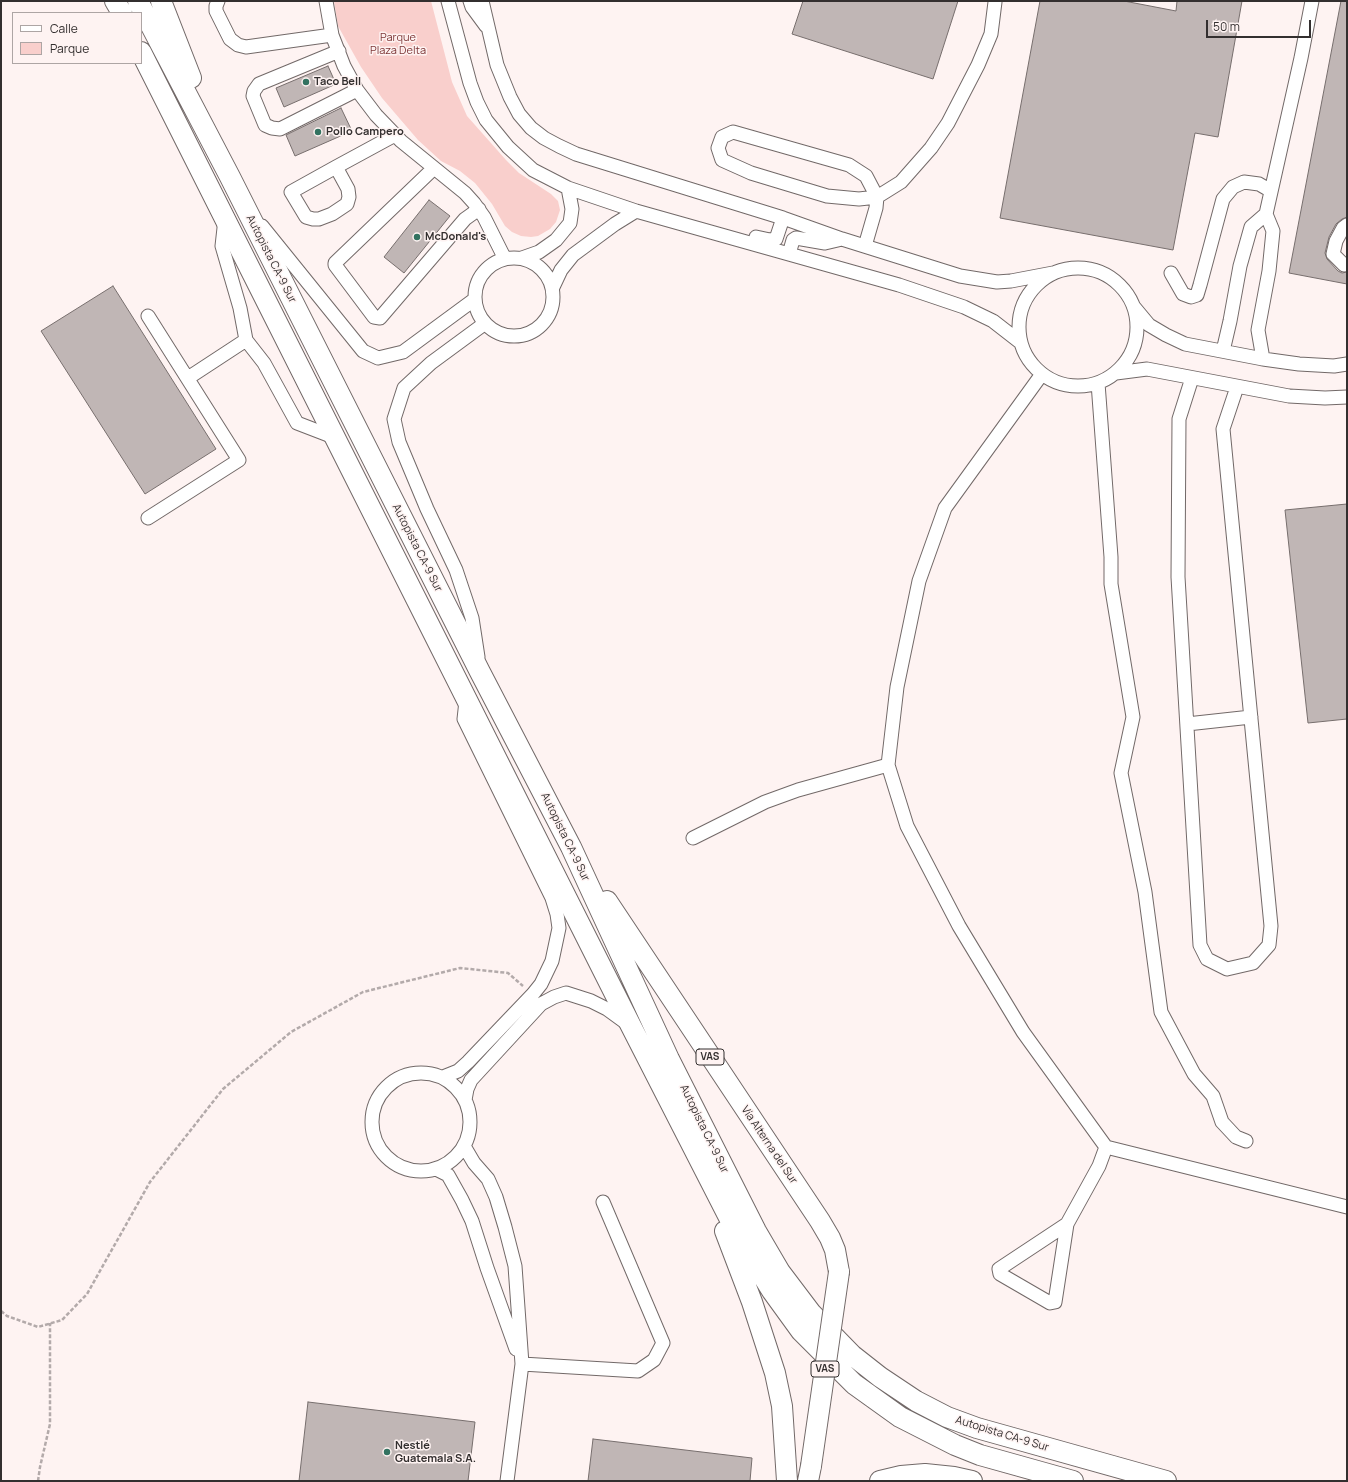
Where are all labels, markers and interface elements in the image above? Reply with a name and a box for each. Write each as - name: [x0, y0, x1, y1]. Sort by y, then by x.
- legend: [12, 12, 142, 64]
- scale bar: [1208, 12, 1313, 38]
- text: 50 m: [1213, 18, 1240, 35]
- text: Calle: [50, 20, 78, 37]
- park label: Parque Plaza Delta: [370, 31, 426, 57]
- text: Parque: [50, 40, 89, 57]
- place label: Taco Bell: [314, 75, 361, 89]
- marker: Taco Bell: [301, 77, 311, 87]
- place label: Pollo Campero: [326, 125, 404, 139]
- marker: Pollo Campero: [313, 127, 323, 137]
- street label: Autopista CA-9 Sur: [243, 213, 299, 305]
- place label: McDonald's: [425, 230, 486, 244]
- marker: McDonald's: [412, 232, 422, 242]
- street label: Autopista CA-9 Sur: [389, 502, 445, 594]
- street label: Autopista CA-9 Sur: [538, 791, 592, 883]
- road number: VAS: [696, 1049, 724, 1065]
- street label: Autopista CA-9 Sur: [677, 1083, 731, 1175]
- street label: Vía Alterna del Sur: [738, 1103, 800, 1187]
- road number: VAS: [811, 1361, 839, 1377]
- street label: Autopista CA-9 Sur: [954, 1414, 1050, 1454]
- place label: Nestlé Guatemala S.A.: [395, 1439, 476, 1465]
- marker: Nestlé Guatemala S.A.: [382, 1447, 392, 1457]

